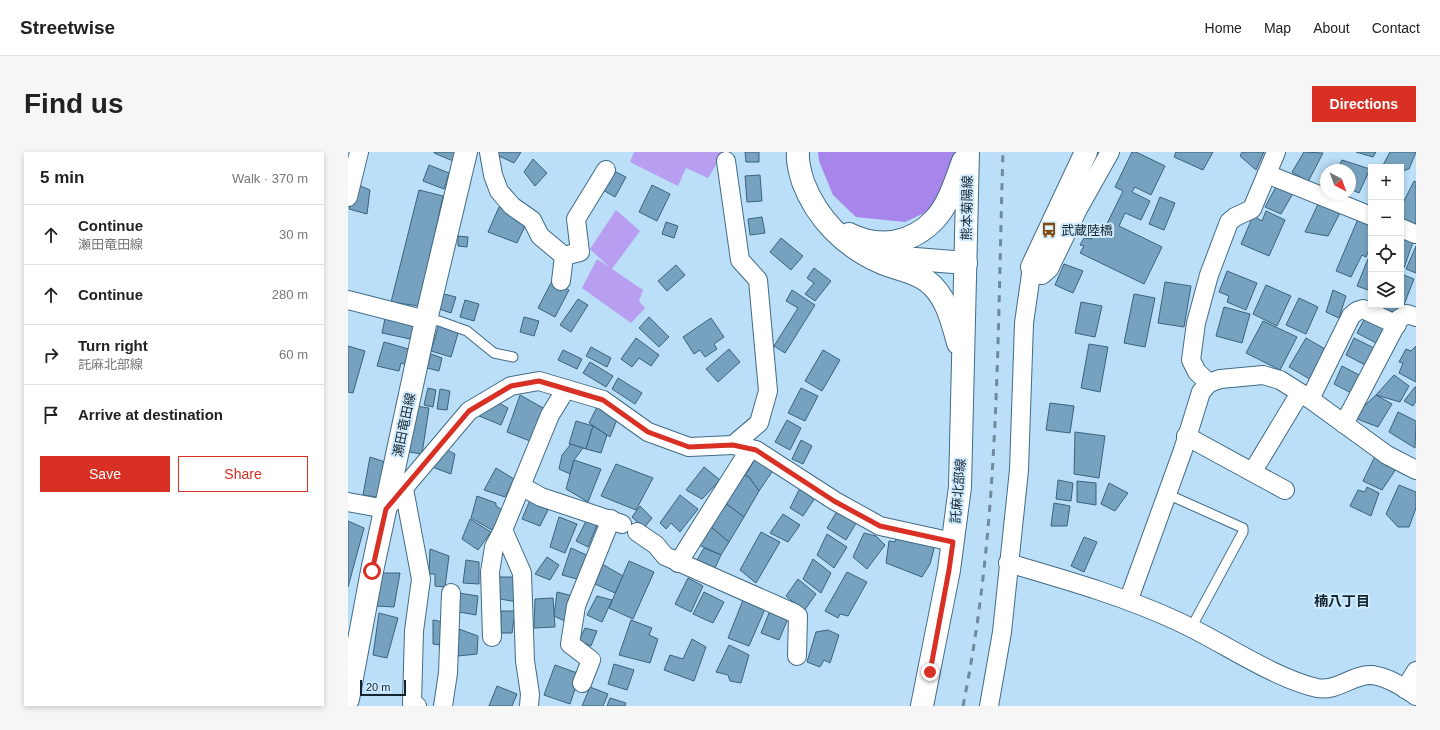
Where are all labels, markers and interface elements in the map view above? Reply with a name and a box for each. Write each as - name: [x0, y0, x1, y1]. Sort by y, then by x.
- text: Streetwise: [20, 17, 115, 38]
- text: Home: [1205, 20, 1242, 36]
- text: Map: [1264, 20, 1291, 36]
- text: About: [1313, 20, 1350, 36]
- text: Contact: [1372, 20, 1420, 36]
- button: Directions: [1312, 86, 1416, 122]
- text: Find us: [24, 88, 124, 119]
- north arrow: [1320, 164, 1356, 200]
- map controls: [1368, 164, 1404, 308]
- button: +: [1368, 164, 1404, 200]
- text: 5 min: [40, 168, 84, 187]
- text: Walk · 370 m: [232, 171, 308, 186]
- street label: 熊本菊陽線: [959, 175, 975, 241]
- button: −: [1368, 200, 1404, 236]
- text: Continue: [78, 217, 143, 234]
- bus stop icon: 武蔵陸橋: [1040, 221, 1058, 239]
- place label: 武蔵陸橋: [1061, 223, 1113, 238]
- icon: ahead: [40, 224, 62, 246]
- text: 30 m: [279, 227, 308, 242]
- button: locate: [1368, 236, 1404, 272]
- text: 瀬田竜田線: [78, 237, 143, 252]
- button: layers: [1368, 272, 1404, 308]
- icon: ahead: [40, 284, 62, 306]
- text: Continue: [78, 286, 143, 303]
- text: 280 m: [272, 287, 308, 302]
- text: Turn right: [78, 337, 148, 354]
- icon: right: [40, 344, 62, 366]
- text: 60 m: [279, 347, 308, 362]
- text: 託麻北部線: [78, 357, 143, 372]
- street label: 瀬田竜田線: [390, 392, 418, 458]
- icon: arrive: [40, 404, 62, 426]
- text: Arrive at destination: [78, 406, 223, 423]
- button: Save: [40, 456, 170, 492]
- button: Share: [178, 456, 308, 492]
- street label: 託麻北部線: [948, 458, 968, 524]
- route start: [363, 562, 381, 580]
- district label: 楠八丁目: [1314, 593, 1370, 609]
- route end: [921, 663, 939, 681]
- scale bar: [360, 678, 406, 697]
- text: 20 m: [366, 681, 390, 693]

